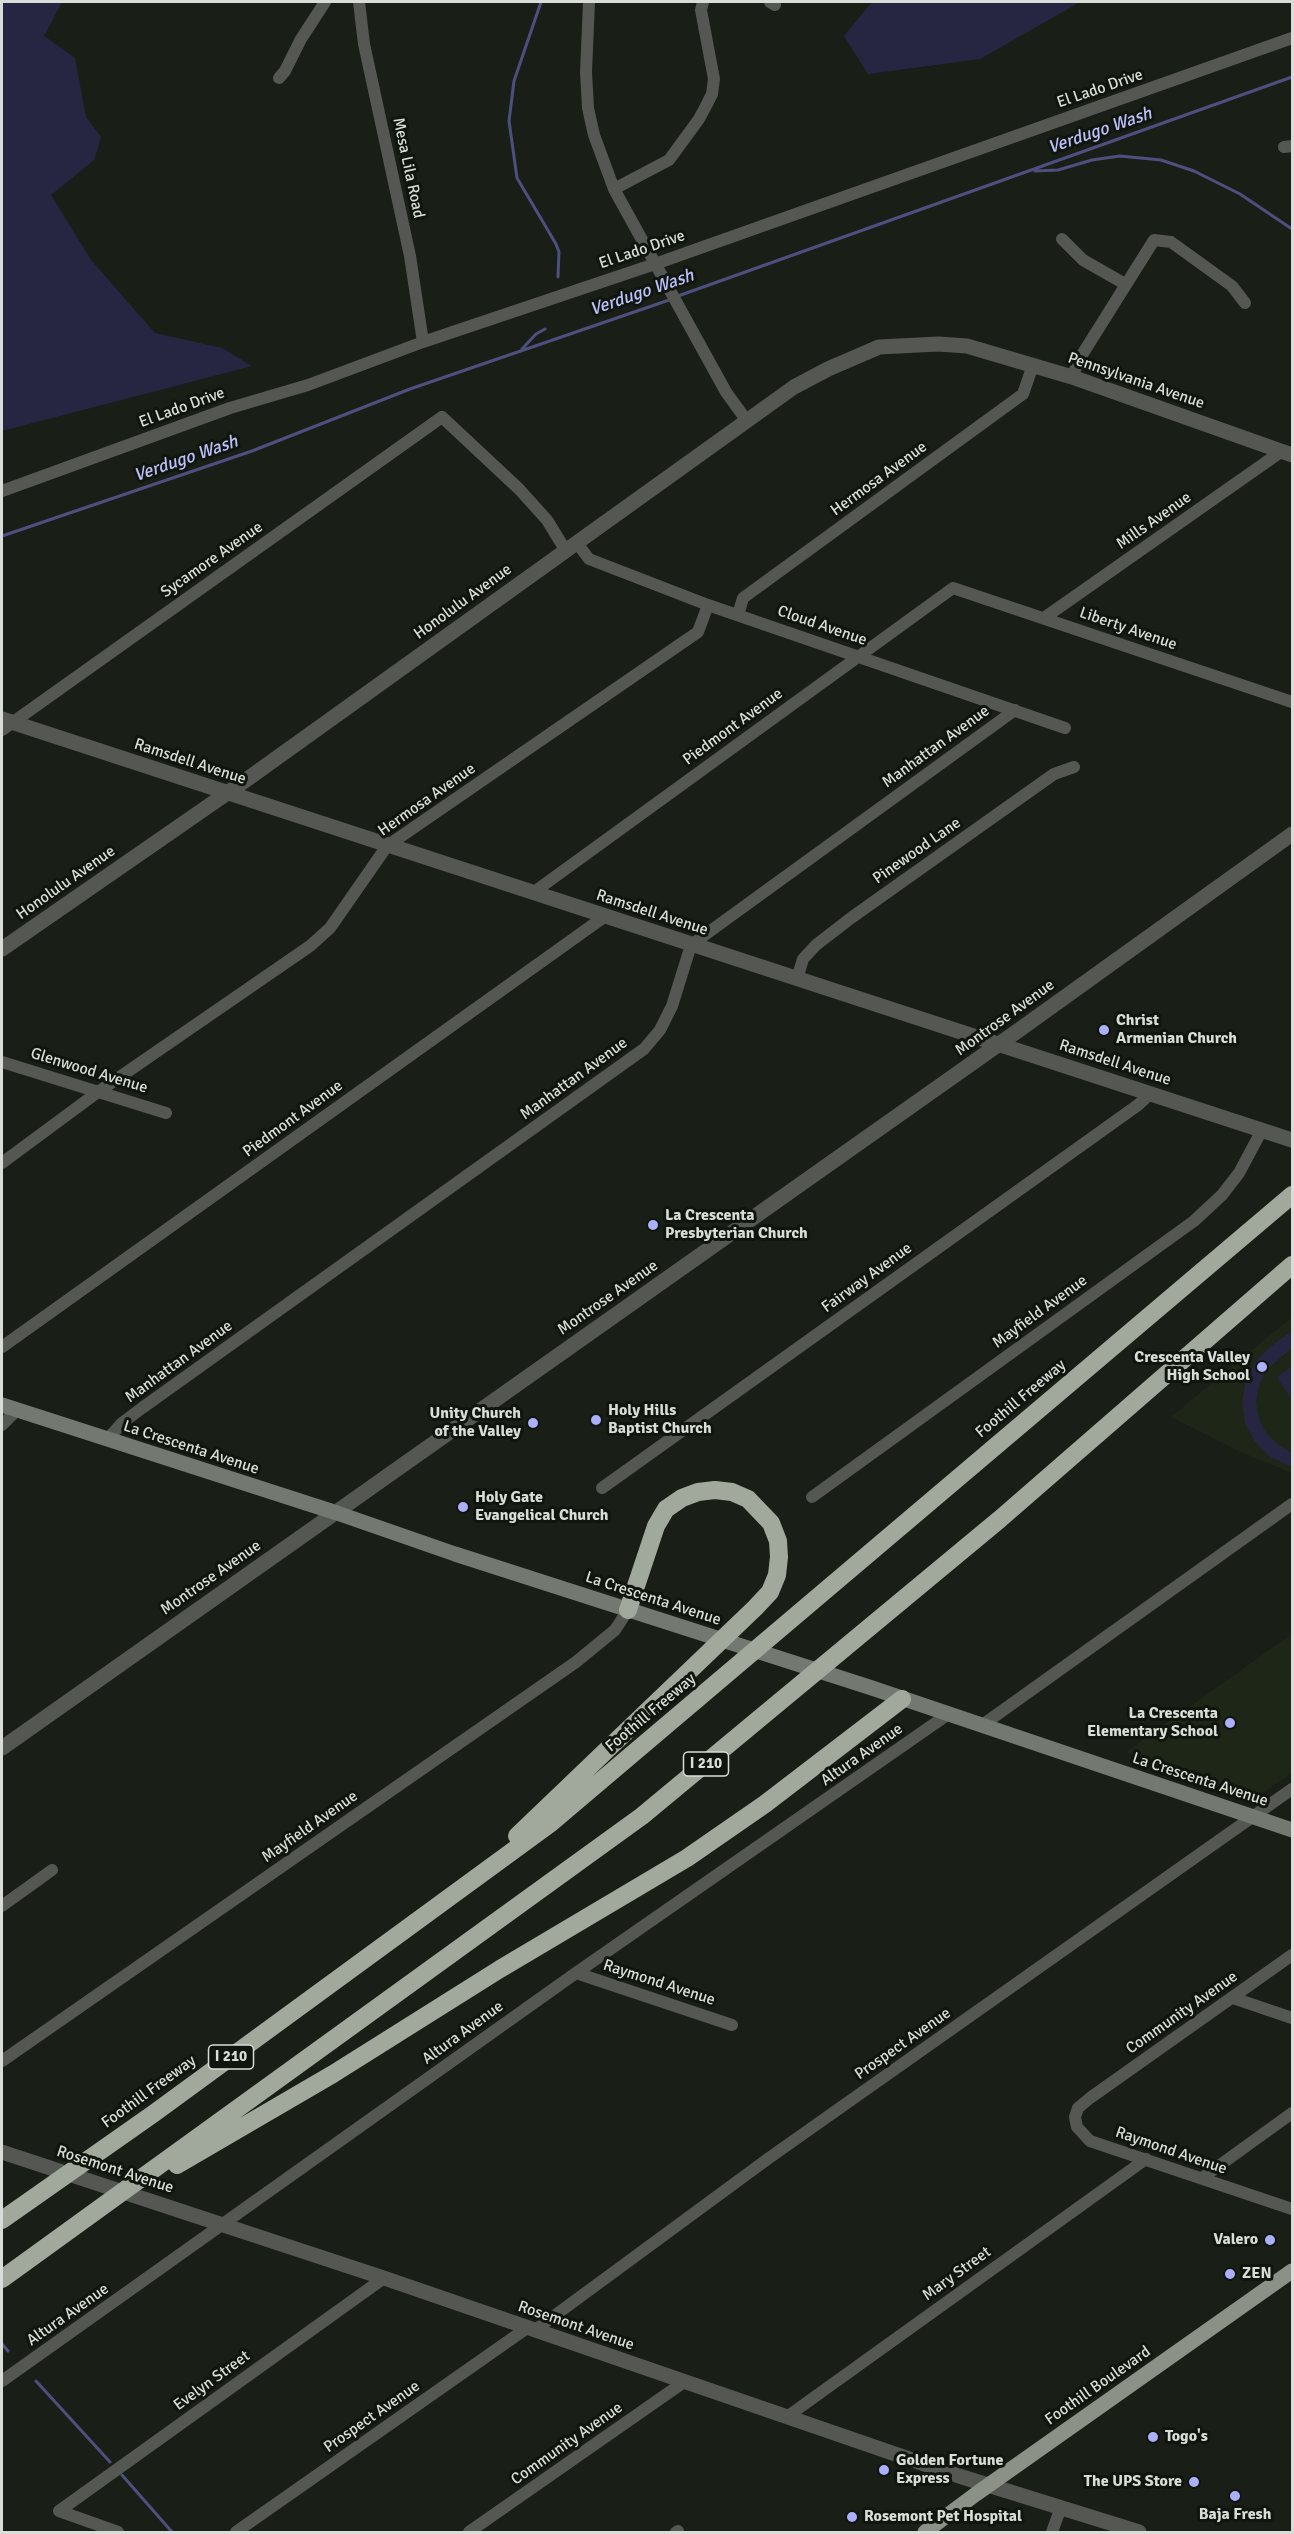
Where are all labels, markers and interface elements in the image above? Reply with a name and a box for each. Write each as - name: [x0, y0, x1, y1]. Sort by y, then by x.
- street label: El Lado Drive: [1055, 65, 1145, 113]
- water label: Verdugo Wash: [1045, 103, 1155, 159]
- street label: Mesa Lila Road: [388, 116, 428, 220]
- street label: El Lado Drive: [597, 226, 687, 274]
- water label: Verdugo Wash: [587, 265, 697, 321]
- street label: Pennsylvania Avenue: [1065, 349, 1207, 413]
- street label: El Lado Drive: [137, 384, 227, 432]
- water label: Verdugo Wash: [131, 431, 241, 487]
- street label: Hermosa Avenue: [827, 438, 931, 520]
- street label: Mills Avenue: [1113, 488, 1195, 554]
- street label: Sycamore Avenue: [157, 518, 267, 602]
- street label: Honolulu Avenue: [410, 560, 516, 644]
- street label: Cloud Avenue: [775, 602, 869, 650]
- street label: Liberty Avenue: [1077, 603, 1179, 655]
- street label: Piedmont Avenue: [679, 684, 787, 770]
- street label: Manhattan Avenue: [879, 702, 993, 792]
- street label: Ramsdell Avenue: [132, 735, 248, 789]
- street label: Hermosa Avenue: [375, 759, 479, 841]
- street label: Pinewood Lane: [869, 814, 965, 888]
- street label: Honolulu Avenue: [13, 842, 119, 924]
- street label: Ramsdell Avenue: [594, 886, 710, 940]
- street label: Montrose Avenue: [952, 976, 1058, 1060]
- place label: Christ Armenian Church: [1116, 1011, 1237, 1049]
- marker: Christ Armenian Church: [1097, 1023, 1111, 1037]
- street label: Manhattan Avenue: [517, 1034, 631, 1124]
- street label: Ramsdell Avenue: [1057, 1036, 1173, 1090]
- street label: Glenwood Avenue: [28, 1044, 150, 1098]
- street label: Piedmont Avenue: [239, 1076, 347, 1162]
- place label: La Crescenta Presbyterian Church: [665, 1206, 808, 1244]
- marker: La Crescenta Presbyterian Church: [646, 1218, 660, 1232]
- street label: Fairway Avenue: [818, 1239, 916, 1317]
- street label: Montrose Avenue: [554, 1256, 662, 1340]
- street label: Mayfield Avenue: [989, 1271, 1091, 1353]
- street label: Manhattan Avenue: [122, 1317, 236, 1407]
- place label: Crescenta Valley High School: [1134, 1348, 1250, 1386]
- street label: Foothill Freeway: [972, 1356, 1070, 1442]
- marker: Crescenta Valley High School: [1255, 1360, 1269, 1374]
- place label: Holy Hills Baptist Church: [608, 1401, 712, 1439]
- place label: Unity Church of the Valley: [430, 1404, 521, 1442]
- marker: Holy Hills Baptist Church: [589, 1413, 603, 1427]
- marker: Unity Church of the Valley: [526, 1416, 540, 1430]
- street label: La Crescenta Avenue: [121, 1417, 261, 1479]
- place label: Holy Gate Evangelical Church: [475, 1488, 609, 1526]
- marker: Holy Gate Evangelical Church: [456, 1500, 470, 1514]
- street label: Montrose Avenue: [157, 1536, 265, 1620]
- street label: La Crescenta Avenue: [583, 1568, 723, 1630]
- street label: Foothill Freeway: [602, 1670, 700, 1756]
- place label: La Crescenta Elementary School: [1087, 1704, 1218, 1742]
- marker: La Crescenta Elementary School: [1223, 1716, 1237, 1730]
- street label: Altura Avenue: [817, 1720, 907, 1790]
- street label: La Crescenta Avenue: [1130, 1749, 1270, 1811]
- road number: I 210: [684, 1752, 728, 1776]
- street label: Mayfield Avenue: [258, 1787, 362, 1867]
- street label: Raymond Avenue: [601, 1956, 717, 2010]
- street label: Community Avenue: [1123, 1967, 1241, 2059]
- street label: Altura Avenue: [419, 1997, 507, 2069]
- street label: Prospect Avenue: [851, 2004, 955, 2084]
- road number: I 210: [208, 2045, 254, 2069]
- street label: Foothill Freeway: [98, 2051, 200, 2133]
- street label: Raymond Avenue: [1113, 2123, 1229, 2179]
- street label: Rosemont Avenue: [54, 2142, 176, 2198]
- place label: Valero: [1213, 2230, 1258, 2250]
- marker: Valero: [1263, 2233, 1277, 2247]
- street label: Mary Street: [919, 2243, 995, 2305]
- place label: ZEN: [1242, 2264, 1272, 2284]
- marker: ZEN: [1223, 2267, 1237, 2281]
- street label: Altura Avenue: [23, 2280, 113, 2350]
- street label: Rosemont Avenue: [515, 2297, 637, 2355]
- street label: Foothill Boulevard: [1042, 2342, 1154, 2430]
- street label: Evelyn Street: [170, 2347, 254, 2415]
- street label: Prospect Avenue: [320, 2377, 424, 2457]
- street label: Community Avenue: [508, 2398, 626, 2490]
- place label: Togo's: [1165, 2427, 1208, 2447]
- marker: Togo's: [1146, 2430, 1160, 2444]
- place label: Golden Fortune Express: [896, 2451, 1003, 2489]
- marker: Golden Fortune Express: [877, 2463, 891, 2477]
- place label: The UPS Store: [1084, 2472, 1182, 2492]
- marker: The UPS Store: [1187, 2475, 1201, 2489]
- marker: Baja Fresh: [1228, 2489, 1242, 2503]
- place label: Baja Fresh: [1199, 2505, 1271, 2525]
- place label: Rosemont Pet Hospital: [864, 2507, 1022, 2527]
- marker: Rosemont Pet Hospital: [845, 2510, 859, 2524]

